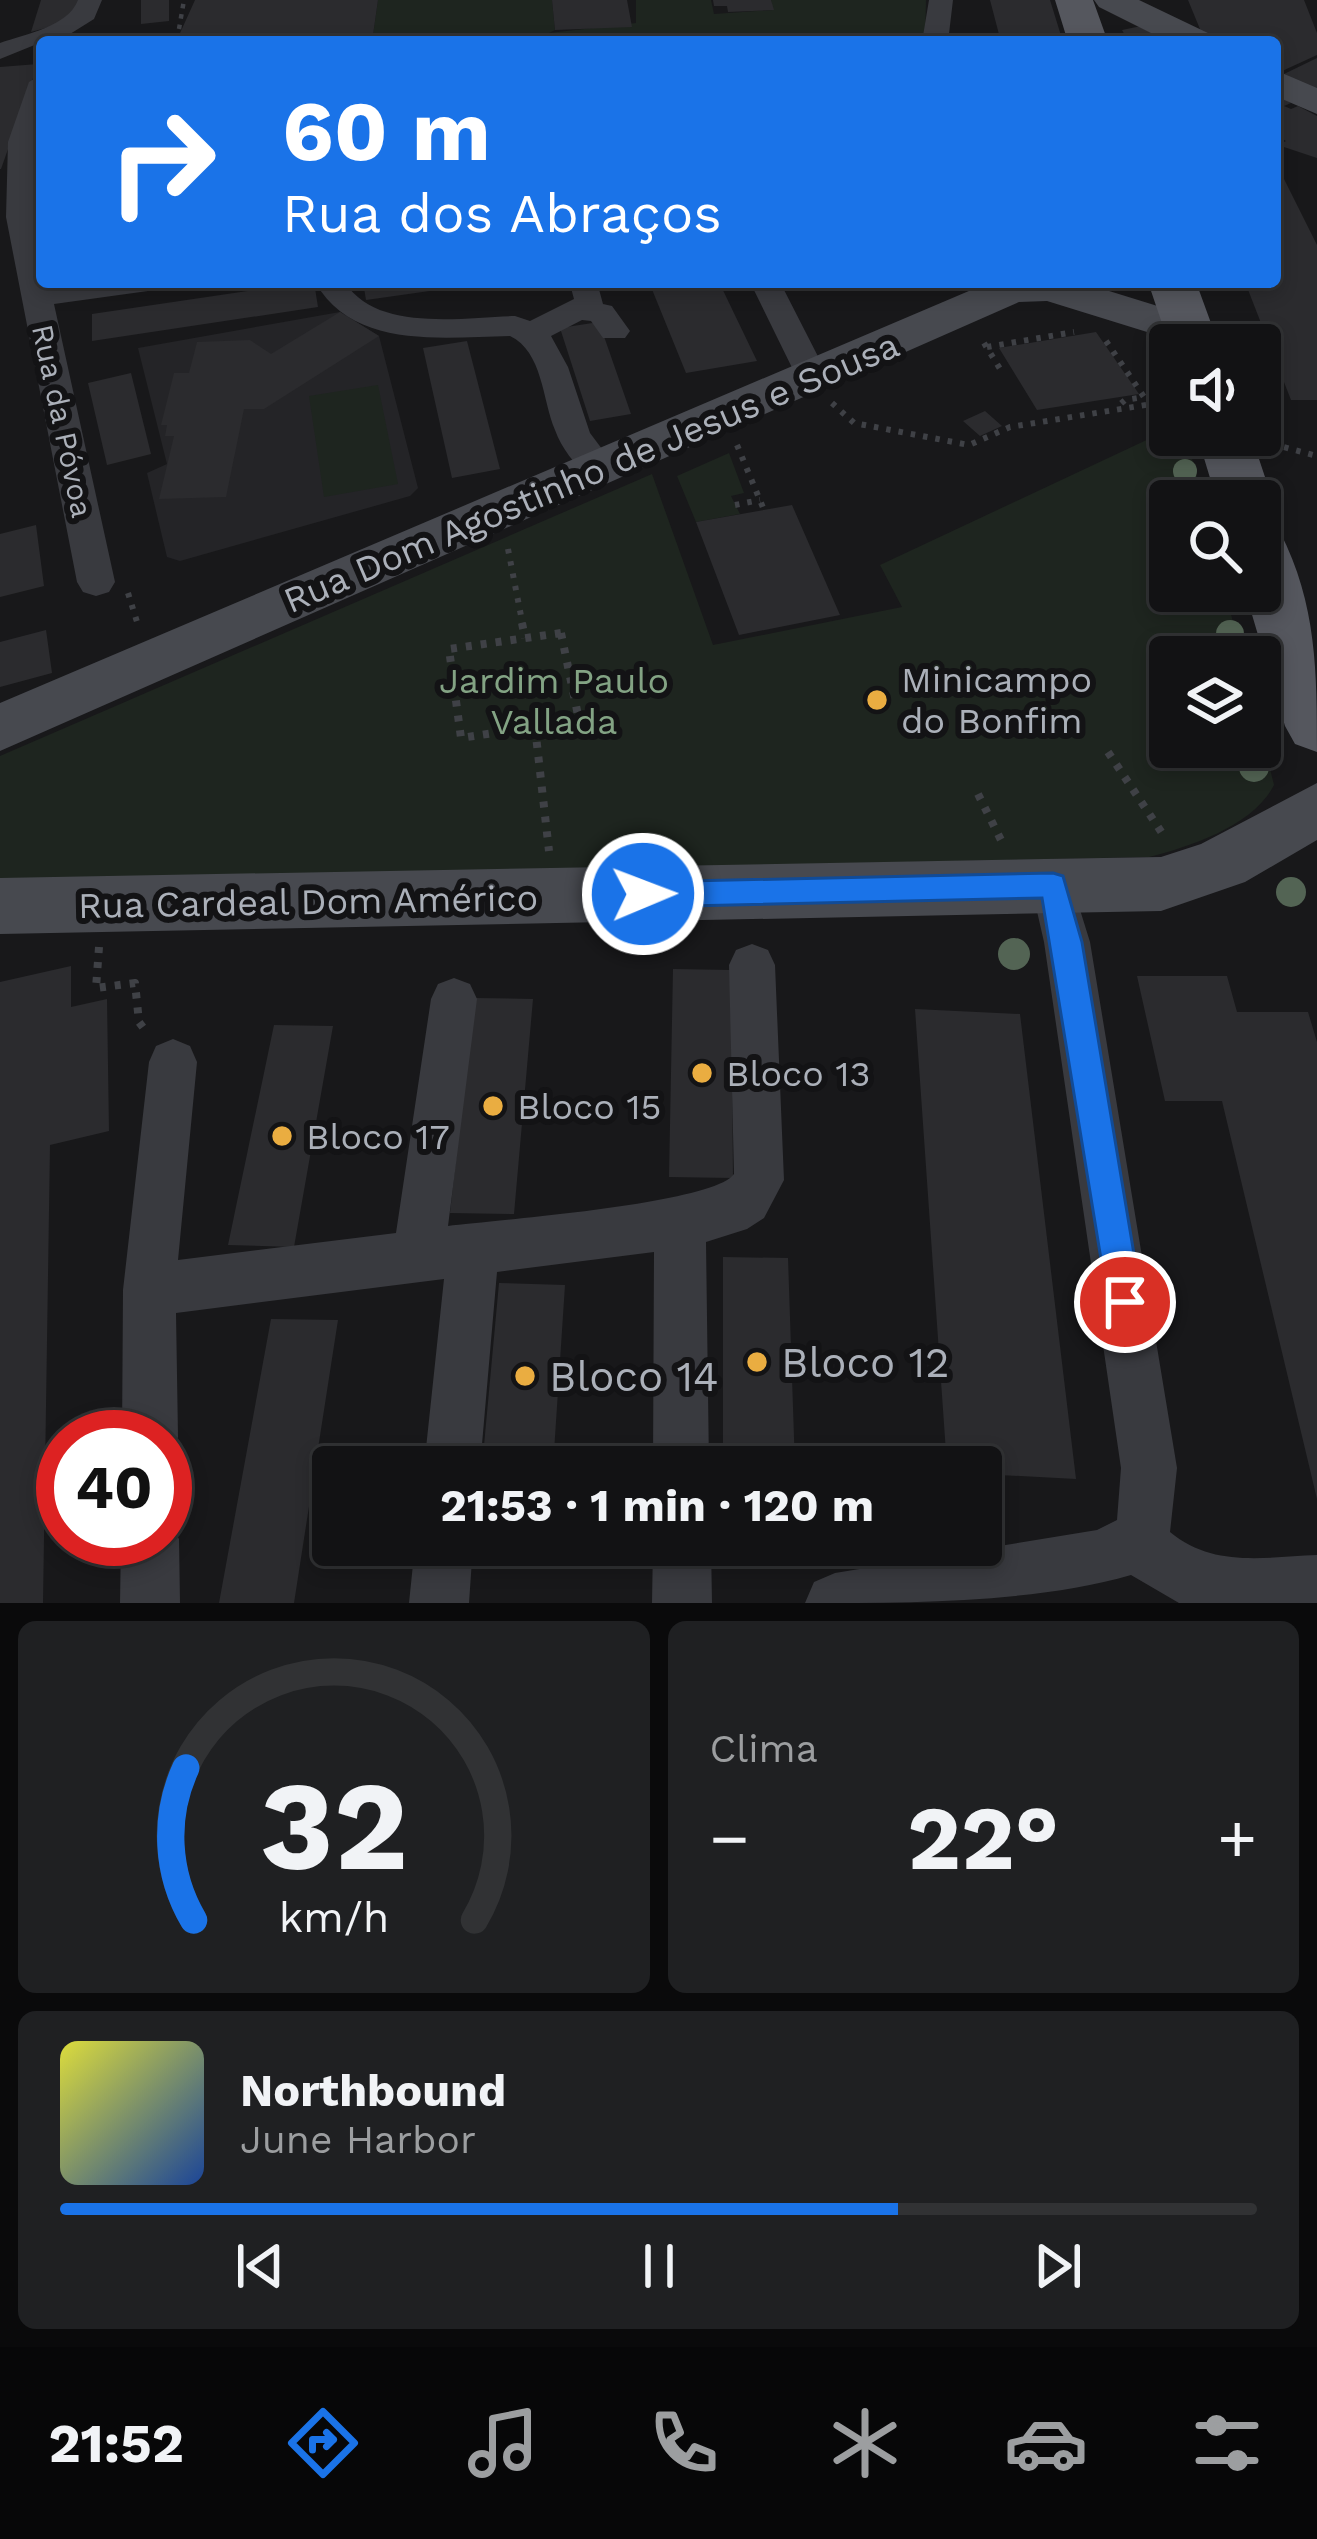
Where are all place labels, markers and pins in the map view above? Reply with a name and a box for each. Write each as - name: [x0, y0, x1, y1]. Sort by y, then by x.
- place label: Minicampo do Bonfim: [901, 659, 1092, 742]
- marker: Minicampo do Bonfim: [864, 687, 890, 713]
- place label: Bloco 13: [726, 1053, 870, 1095]
- marker: Bloco 13: [689, 1060, 715, 1086]
- place label: Bloco 15: [517, 1086, 661, 1128]
- marker: Bloco 15: [480, 1093, 506, 1119]
- place label: Bloco 17: [306, 1116, 450, 1158]
- marker: Bloco 17: [269, 1123, 295, 1149]
- pin: [1074, 1251, 1176, 1353]
- place label: Bloco 12: [781, 1338, 950, 1387]
- marker: Bloco 12: [744, 1349, 770, 1375]
- place label: Bloco 14: [549, 1352, 719, 1401]
- marker: Bloco 14: [512, 1363, 538, 1389]

